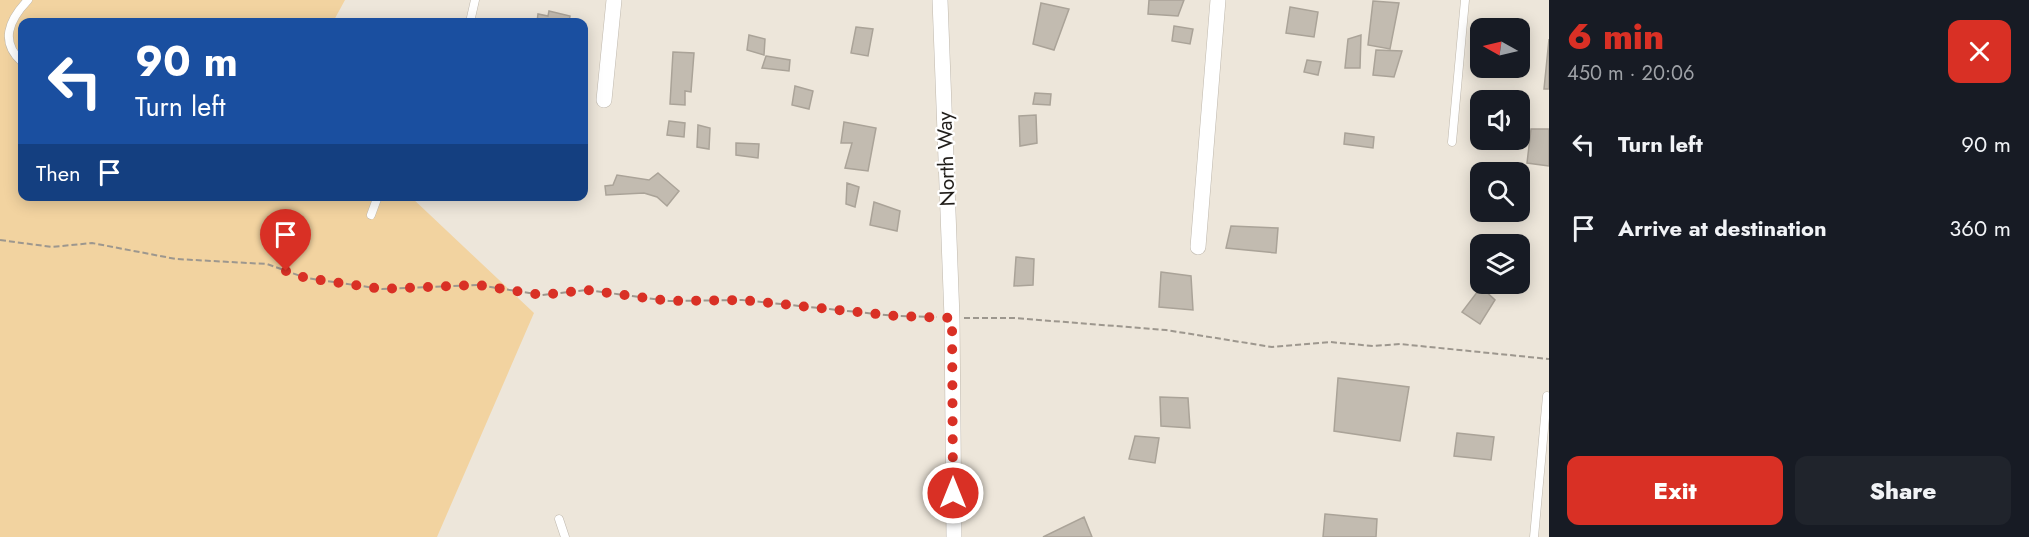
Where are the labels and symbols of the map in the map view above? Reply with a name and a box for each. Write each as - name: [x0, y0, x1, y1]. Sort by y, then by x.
- north arrow: [1470, 18, 1530, 78]
- street label: North Way: [929, 110, 963, 207]
- pin: [260, 209, 311, 271]
- position arrow: [921, 461, 985, 525]

